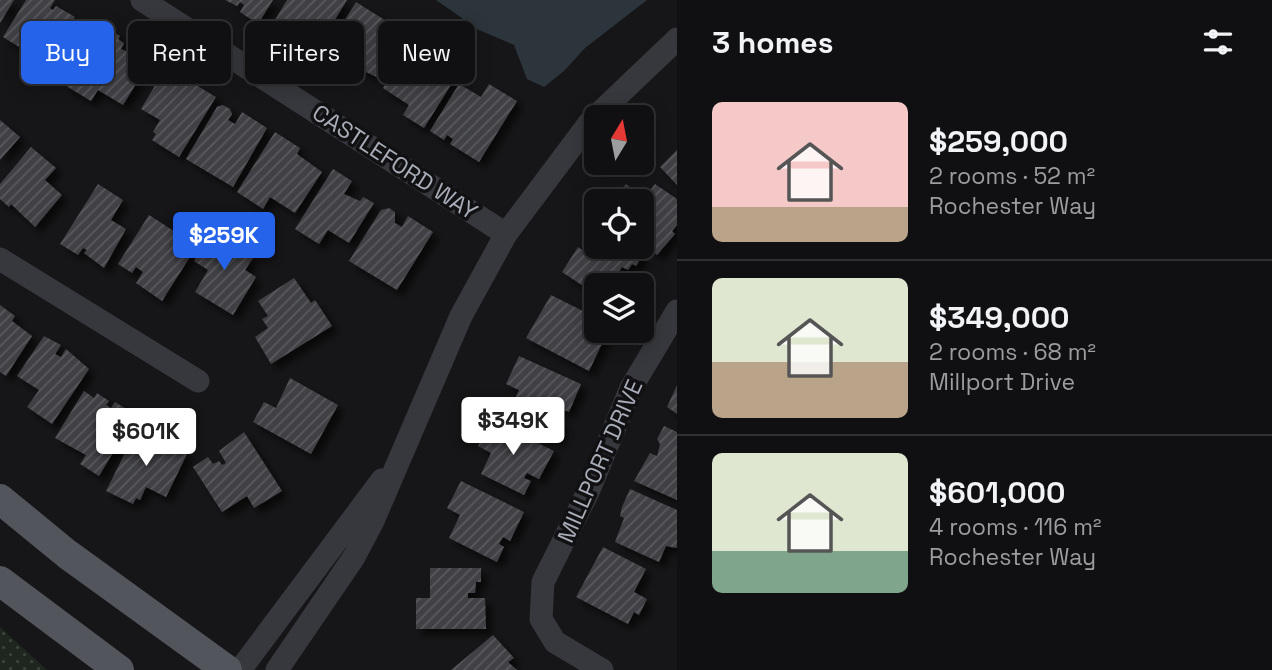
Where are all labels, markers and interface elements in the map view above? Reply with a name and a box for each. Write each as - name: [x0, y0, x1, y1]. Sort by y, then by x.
- chip: Buy: [21, 21, 114, 84]
- chip: Rent: [128, 21, 231, 84]
- chip: Filters: [245, 21, 364, 84]
- chip: New: [378, 21, 475, 84]
- text: 3 homes: [712, 23, 833, 62]
- icon: filters: [1199, 23, 1237, 61]
- street label: CASTLEFORD WAY: [307, 97, 483, 227]
- north arrow: [584, 105, 654, 175]
- map controls: [584, 105, 654, 343]
- text: $259,000: [929, 122, 1068, 161]
- icon: home: [768, 130, 852, 214]
- text: 2 rooms · 52 m²: [929, 161, 1095, 191]
- button: locate: [584, 189, 654, 259]
- text: Rochester Way: [929, 191, 1096, 221]
- pin: $259K: [175, 212, 273, 272]
- text: $259K: [189, 220, 259, 250]
- button: layers: [584, 273, 654, 343]
- text: $349,000: [929, 298, 1070, 337]
- icon: home: [768, 306, 852, 390]
- text: 2 rooms · 68 m²: [929, 337, 1096, 367]
- text: Millport Drive: [929, 367, 1075, 397]
- street label: MILLPORT DRIVE: [551, 375, 649, 547]
- pin: $349K: [464, 398, 562, 457]
- text: $349K: [477, 405, 549, 435]
- pin: $601K: [97, 408, 195, 468]
- text: $601K: [112, 416, 180, 446]
- text: $601,000: [929, 473, 1066, 512]
- icon: home: [768, 481, 852, 565]
- text: 4 rooms · 116 m²: [929, 512, 1101, 542]
- text: Rochester Way: [929, 542, 1096, 572]

